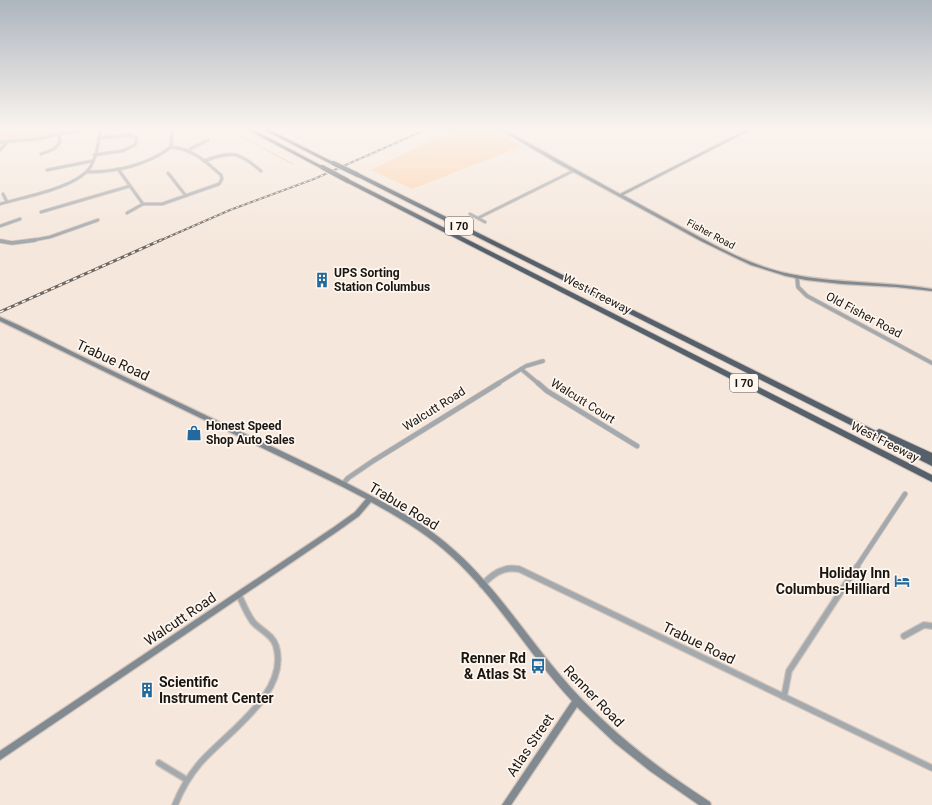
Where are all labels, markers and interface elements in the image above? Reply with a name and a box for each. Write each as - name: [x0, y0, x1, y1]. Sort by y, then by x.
- road number: I 70: [445, 217, 473, 235]
- street label: Fisher Road: [685, 217, 737, 251]
- place label: UPS Sorting Station Columbus: [334, 266, 430, 294]
- building icon: UPS Sorting Station Columbus: [313, 271, 331, 289]
- street label: West Freeway: [561, 271, 634, 317]
- street label: Old Fisher Road: [824, 289, 904, 341]
- street label: Trabue Road: [74, 336, 152, 384]
- road number: I 70: [730, 374, 758, 392]
- street label: Walcutt Court: [548, 376, 618, 426]
- street label: Walcutt Road: [400, 384, 468, 434]
- place label: Honest Speed Shop Auto Sales: [206, 419, 295, 447]
- street label: West Freeway: [849, 419, 922, 465]
- shop icon: Honest Speed Shop Auto Sales: [185, 424, 203, 442]
- street label: Trabue Road: [366, 479, 442, 533]
- place label: Holiday Inn Columbus-Hilliard: [776, 565, 890, 597]
- hotel icon: Holiday Inn Columbus-Hilliard: [893, 572, 911, 590]
- street label: Walcutt Road: [141, 589, 219, 649]
- street label: Trabue Road: [660, 619, 738, 667]
- place label: Renner Rd & Atlas St: [461, 650, 526, 682]
- bus stop icon: Renner Rd & Atlas St: [529, 657, 547, 675]
- street label: Renner Road: [561, 662, 627, 730]
- place label: Scientific Instrument Center: [159, 674, 274, 706]
- building icon: Scientific Instrument Center: [138, 681, 156, 699]
- street label: Atlas Street: [503, 710, 557, 779]

